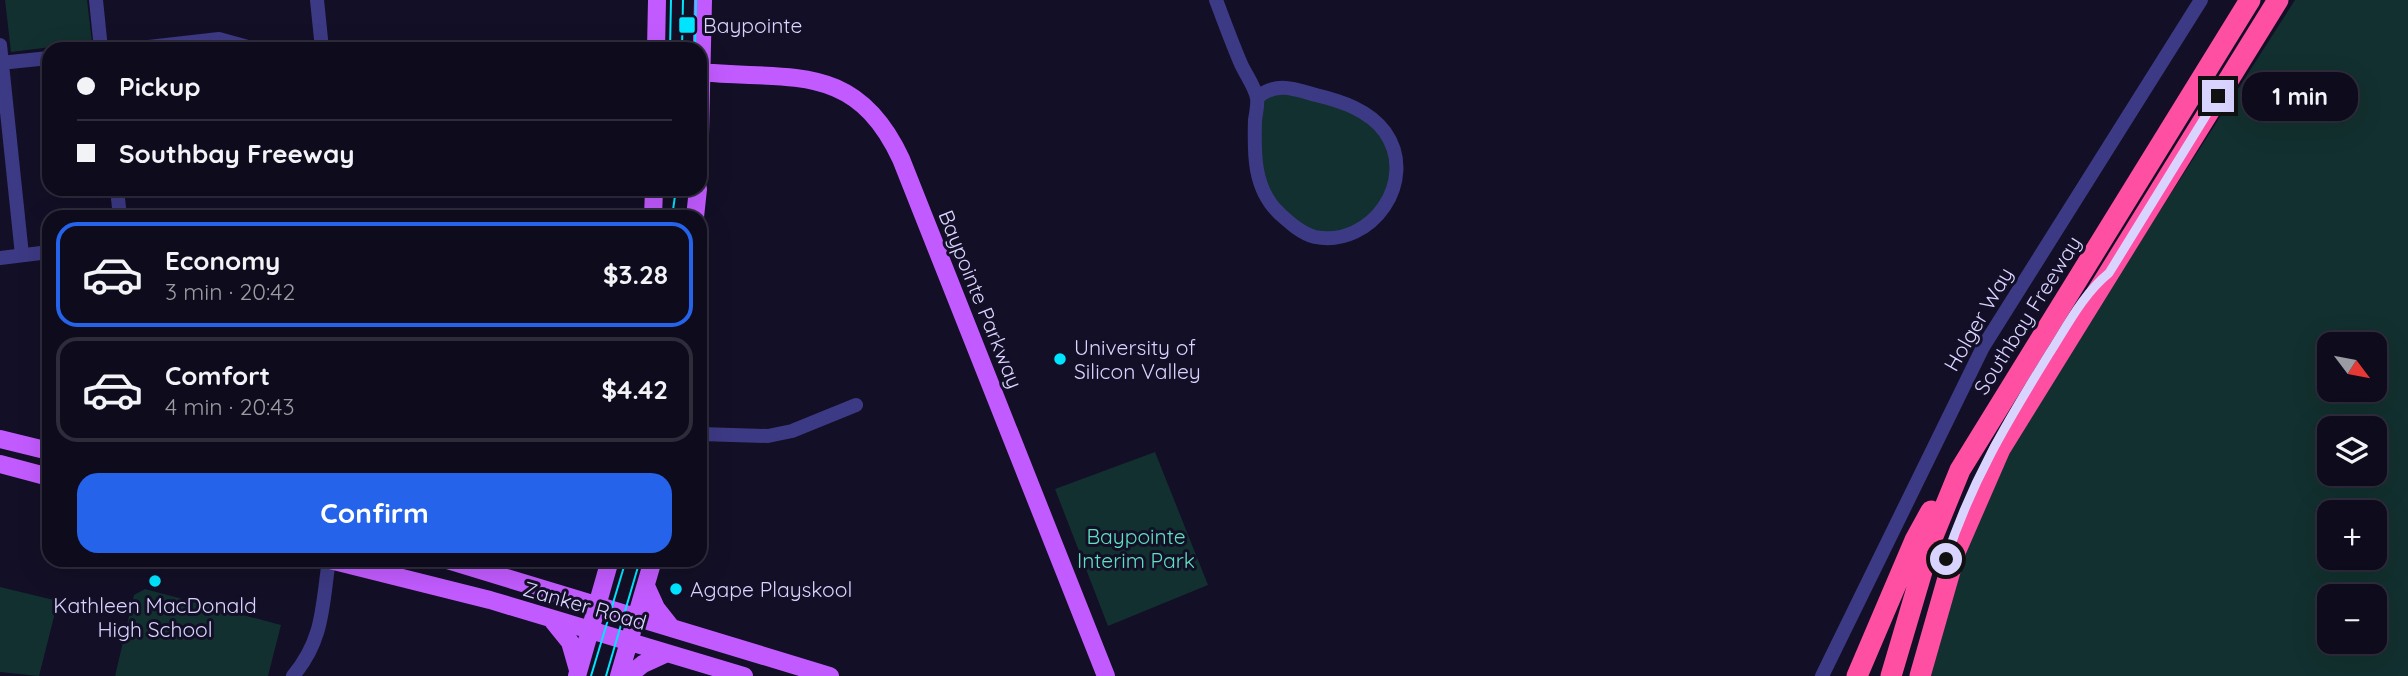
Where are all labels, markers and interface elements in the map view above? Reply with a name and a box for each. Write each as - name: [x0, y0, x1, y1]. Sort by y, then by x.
- place label: Baypointe: [703, 12, 802, 38]
- marker: Baypointe: [677, 15, 697, 35]
- text: Pickup: [119, 70, 201, 103]
- callout: 1 min: [2242, 72, 2358, 120]
- route end: [2202, 80, 2234, 112]
- text: 1 min: [2272, 82, 2328, 111]
- text: Southbay Freeway: [119, 137, 355, 170]
- street label: Baypointe Parkway: [933, 206, 1029, 392]
- street label: Southbay Freeway: [1968, 231, 2086, 399]
- icon: car: [81, 243, 144, 306]
- text: Economy: [165, 244, 280, 277]
- text: $3.28: [603, 258, 668, 291]
- street label: Holger Way: [1938, 262, 2018, 376]
- text: 3 min · 20:42: [165, 277, 295, 306]
- north arrow: [2317, 332, 2387, 402]
- map controls: [2317, 332, 2387, 654]
- place label: University of Silicon Valley: [1074, 334, 1201, 384]
- marker: University of Silicon Valley: [1052, 351, 1068, 367]
- icon: car: [81, 358, 144, 421]
- text: Comfort: [165, 359, 270, 392]
- text: $4.42: [601, 373, 668, 406]
- text: 4 min · 20:43: [165, 392, 295, 421]
- button: layers: [2317, 416, 2387, 486]
- button: Confirm: [77, 473, 672, 553]
- button: +: [2317, 500, 2387, 570]
- park label: Baypointe Interim Park: [1077, 523, 1195, 573]
- route start: [1930, 543, 1962, 575]
- marker: Kathleen MacDonald High School: [147, 573, 163, 589]
- street label: Zanker Road: [520, 575, 650, 635]
- place label: Agape Playskool: [690, 576, 852, 602]
- marker: Agape Playskool: [668, 581, 684, 597]
- button: −: [2317, 584, 2387, 654]
- place label: Kathleen MacDonald High School: [53, 592, 257, 642]

